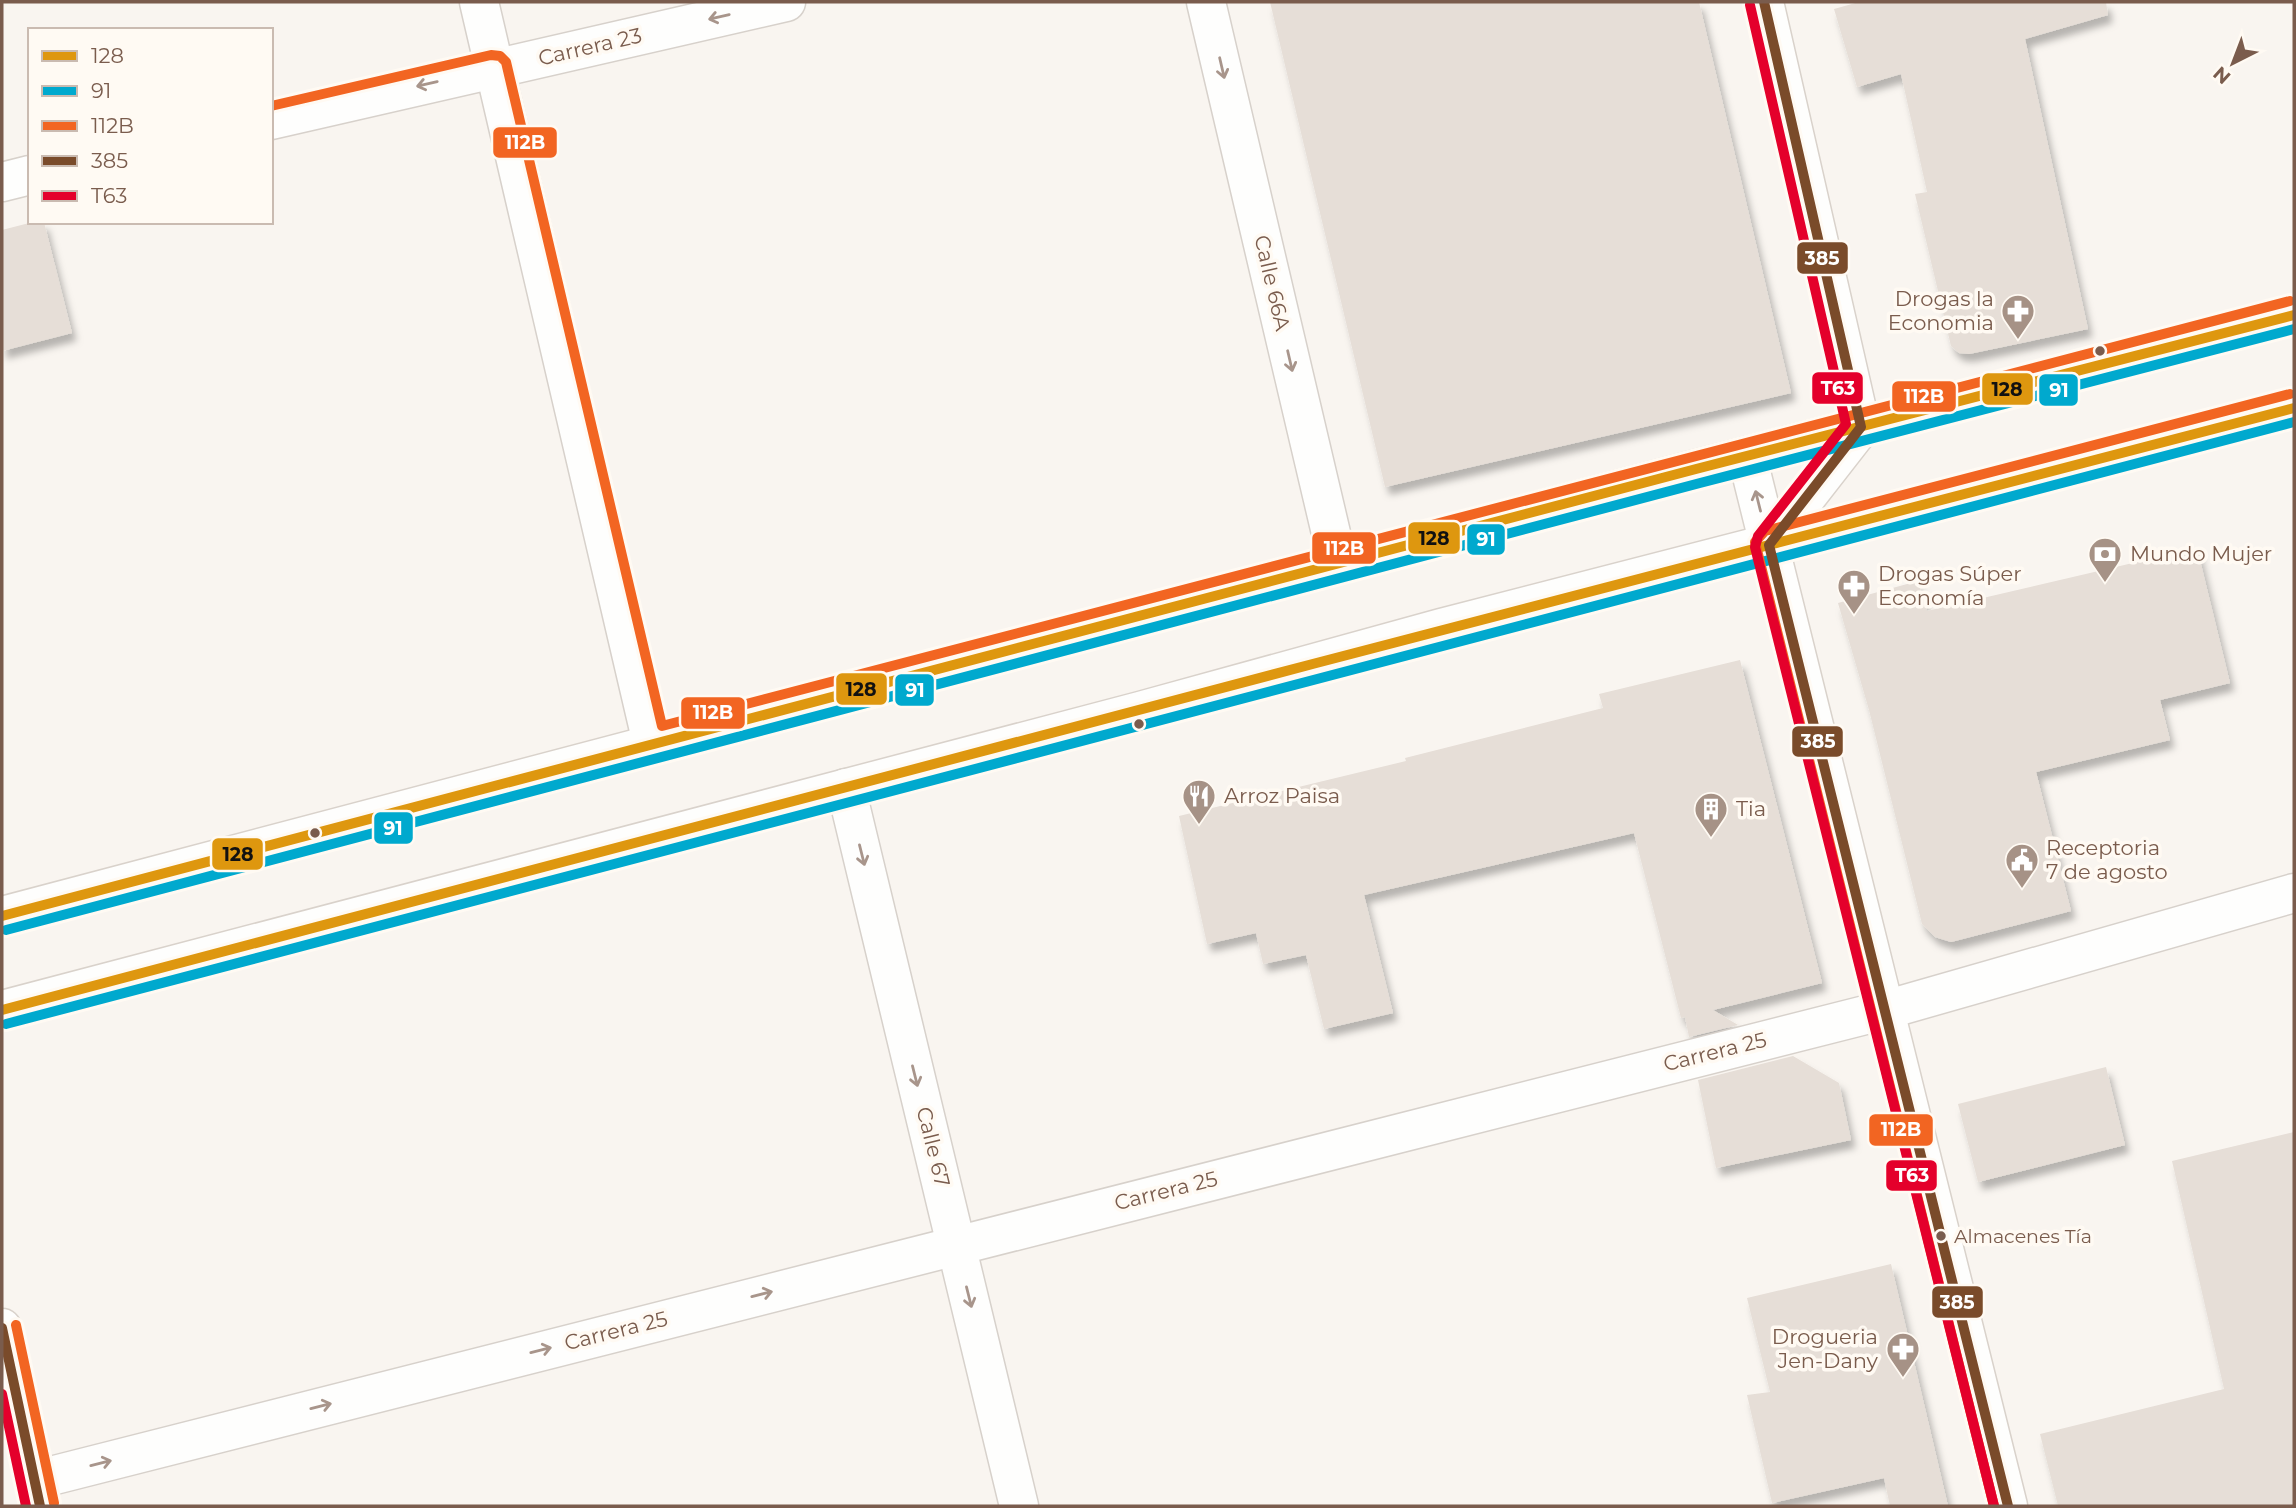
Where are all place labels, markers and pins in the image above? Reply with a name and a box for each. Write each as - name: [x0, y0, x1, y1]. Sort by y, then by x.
- place label: Drogas la Economia: [1888, 286, 1994, 335]
- pharmacy icon: Drogas la Economia: [1999, 292, 2037, 341]
- unlabelled marker: [2093, 344, 2107, 358]
- bank icon: Mundo Mujer: [2086, 535, 2124, 584]
- place label: Mundo Mujer: [2130, 541, 2272, 566]
- place label: Drogas Súper Economía: [1878, 561, 2022, 610]
- pharmacy icon: Drogas Súper Economía: [1835, 567, 1873, 616]
- unlabelled marker: [1132, 717, 1146, 731]
- restaurant icon: Arroz Paisa: [1180, 777, 1218, 826]
- place label: Arroz Paisa: [1224, 783, 1340, 808]
- building icon: Tia: [1692, 790, 1730, 839]
- place label: Tia: [1736, 796, 1766, 821]
- unlabelled marker: [308, 826, 322, 840]
- place label: Receptoria 7 de agosto: [2046, 835, 2168, 884]
- public building icon: Receptoria 7 de agosto: [2003, 841, 2041, 890]
- place label: Almacenes Tía: [1954, 1225, 2092, 1248]
- marker: Almacenes Tía: [1934, 1229, 1948, 1243]
- place label: Drogueria Jen-Dany: [1772, 1324, 1879, 1373]
- pharmacy icon: Drogueria Jen-Dany: [1884, 1330, 1922, 1379]

